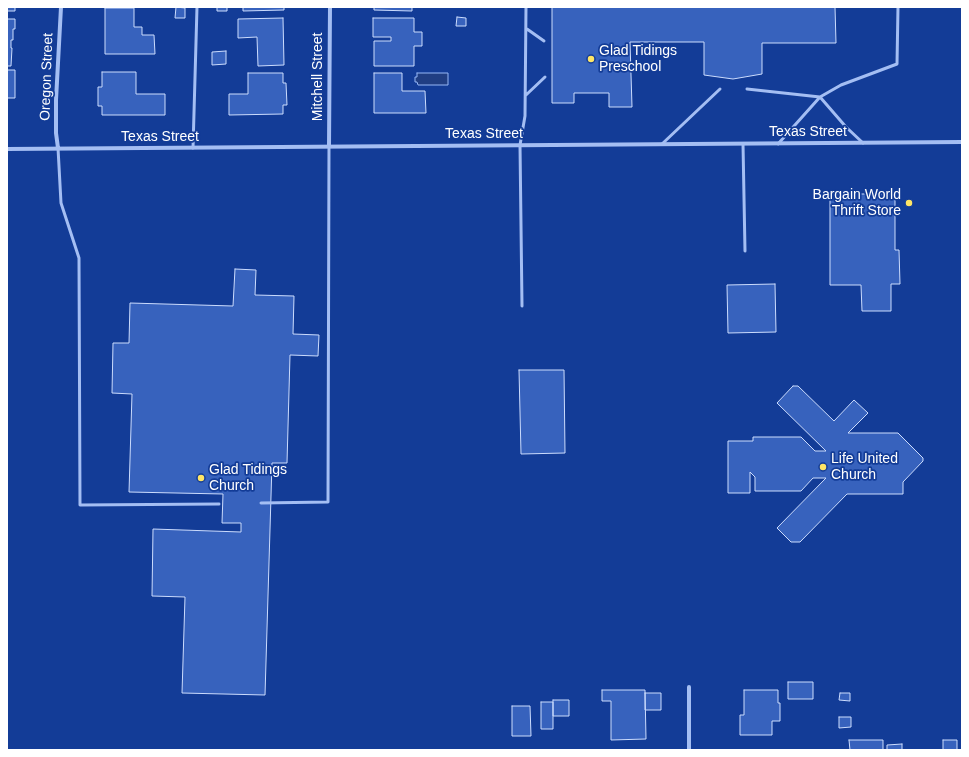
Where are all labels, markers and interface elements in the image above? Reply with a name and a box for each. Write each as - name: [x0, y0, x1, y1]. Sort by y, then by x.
- street label: Oregon Street: [37, 33, 57, 121]
- street label: Mitchell Street: [310, 33, 326, 121]
- place label: Glad Tidings Preschool: [599, 43, 677, 76]
- marker: Glad Tidings Preschool: [586, 54, 596, 64]
- street label: Texas Street: [769, 124, 847, 140]
- street label: Texas Street: [445, 126, 523, 142]
- street label: Texas Street: [121, 129, 199, 145]
- place label: Bargain World Thrift Store: [813, 187, 901, 220]
- marker: Bargain World Thrift Store: [904, 198, 914, 208]
- place label: Life United Church: [831, 451, 898, 484]
- place label: Glad Tidings Church: [209, 462, 287, 494]
- marker: Life United Church: [818, 462, 828, 472]
- marker: Glad Tidings Church: [196, 473, 206, 483]

